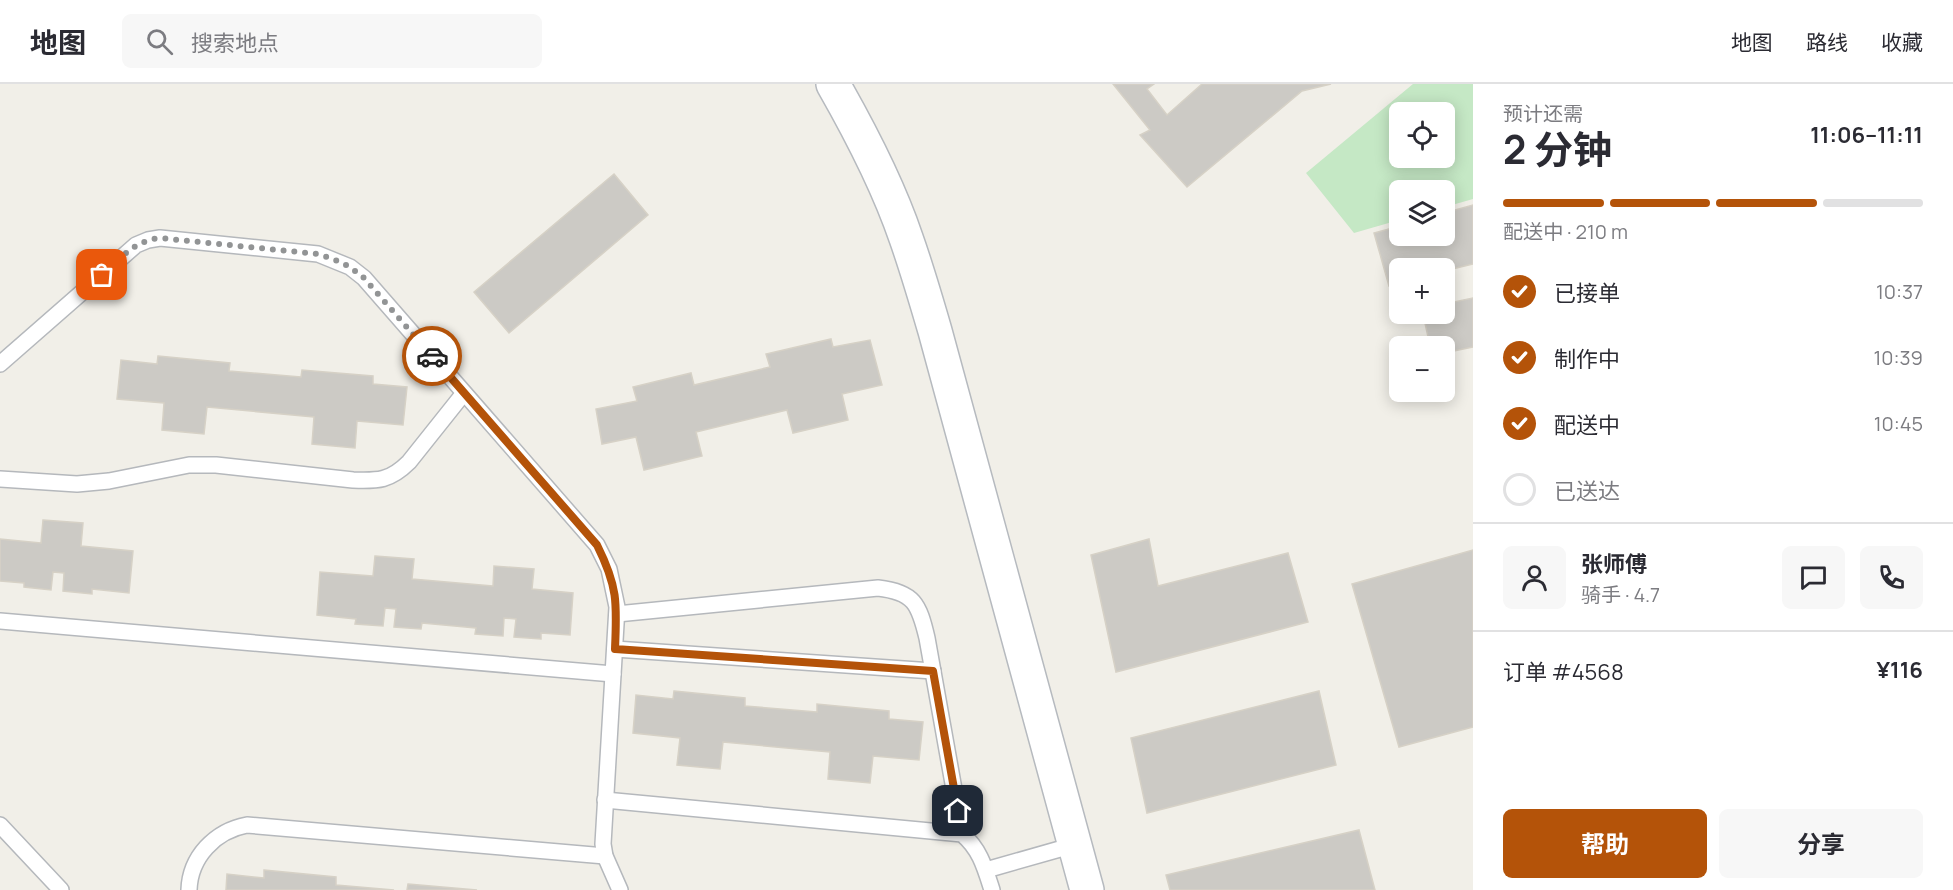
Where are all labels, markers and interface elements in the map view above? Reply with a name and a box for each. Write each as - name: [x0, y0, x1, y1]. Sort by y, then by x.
- search box: [122, 14, 542, 68]
- text: 地图: [30, 23, 86, 61]
- icon: search: [143, 25, 176, 58]
- text: 搜索地点: [191, 28, 279, 58]
- text: 地图: [1731, 28, 1773, 56]
- text: 路线: [1806, 28, 1848, 56]
- text: 收藏: [1881, 28, 1923, 56]
- text: 预计还需: [1503, 100, 1583, 127]
- map controls: [1389, 102, 1455, 402]
- button: locate: [1389, 102, 1455, 168]
- text: 11:06–11:11: [1810, 120, 1923, 150]
- text: 2 分钟: [1503, 122, 1612, 176]
- button: layers: [1389, 180, 1455, 246]
- text: 配送中 · 210 m: [1503, 218, 1628, 245]
- pin: [76, 249, 127, 300]
- icon: bag: [85, 258, 118, 291]
- button: +: [1389, 258, 1455, 324]
- icon: check: [1503, 275, 1536, 308]
- text: 已接单: [1554, 278, 1620, 308]
- text: 10:37: [1876, 278, 1923, 305]
- courier: [402, 326, 462, 386]
- button: −: [1389, 336, 1455, 402]
- icon: car: [416, 340, 449, 373]
- icon: check: [1503, 341, 1536, 374]
- text: 制作中: [1554, 344, 1620, 374]
- text: 10:39: [1874, 344, 1923, 371]
- icon: check: [1503, 407, 1536, 440]
- text: 配送中: [1554, 410, 1620, 440]
- text: 10:45: [1874, 410, 1923, 437]
- text: 已送达: [1554, 476, 1620, 506]
- button: person: [1503, 546, 1566, 609]
- button: chat: [1782, 546, 1845, 609]
- button: phone: [1860, 546, 1923, 609]
- text: 张师傅: [1581, 549, 1647, 579]
- text: 骑手 · 4.7: [1581, 581, 1660, 608]
- text: ¥116: [1877, 655, 1923, 685]
- text: 订单 #4568: [1503, 657, 1624, 687]
- pin: [932, 785, 983, 836]
- icon: home: [941, 794, 974, 827]
- button: 帮助: [1503, 809, 1707, 878]
- button: 分享: [1719, 809, 1923, 878]

